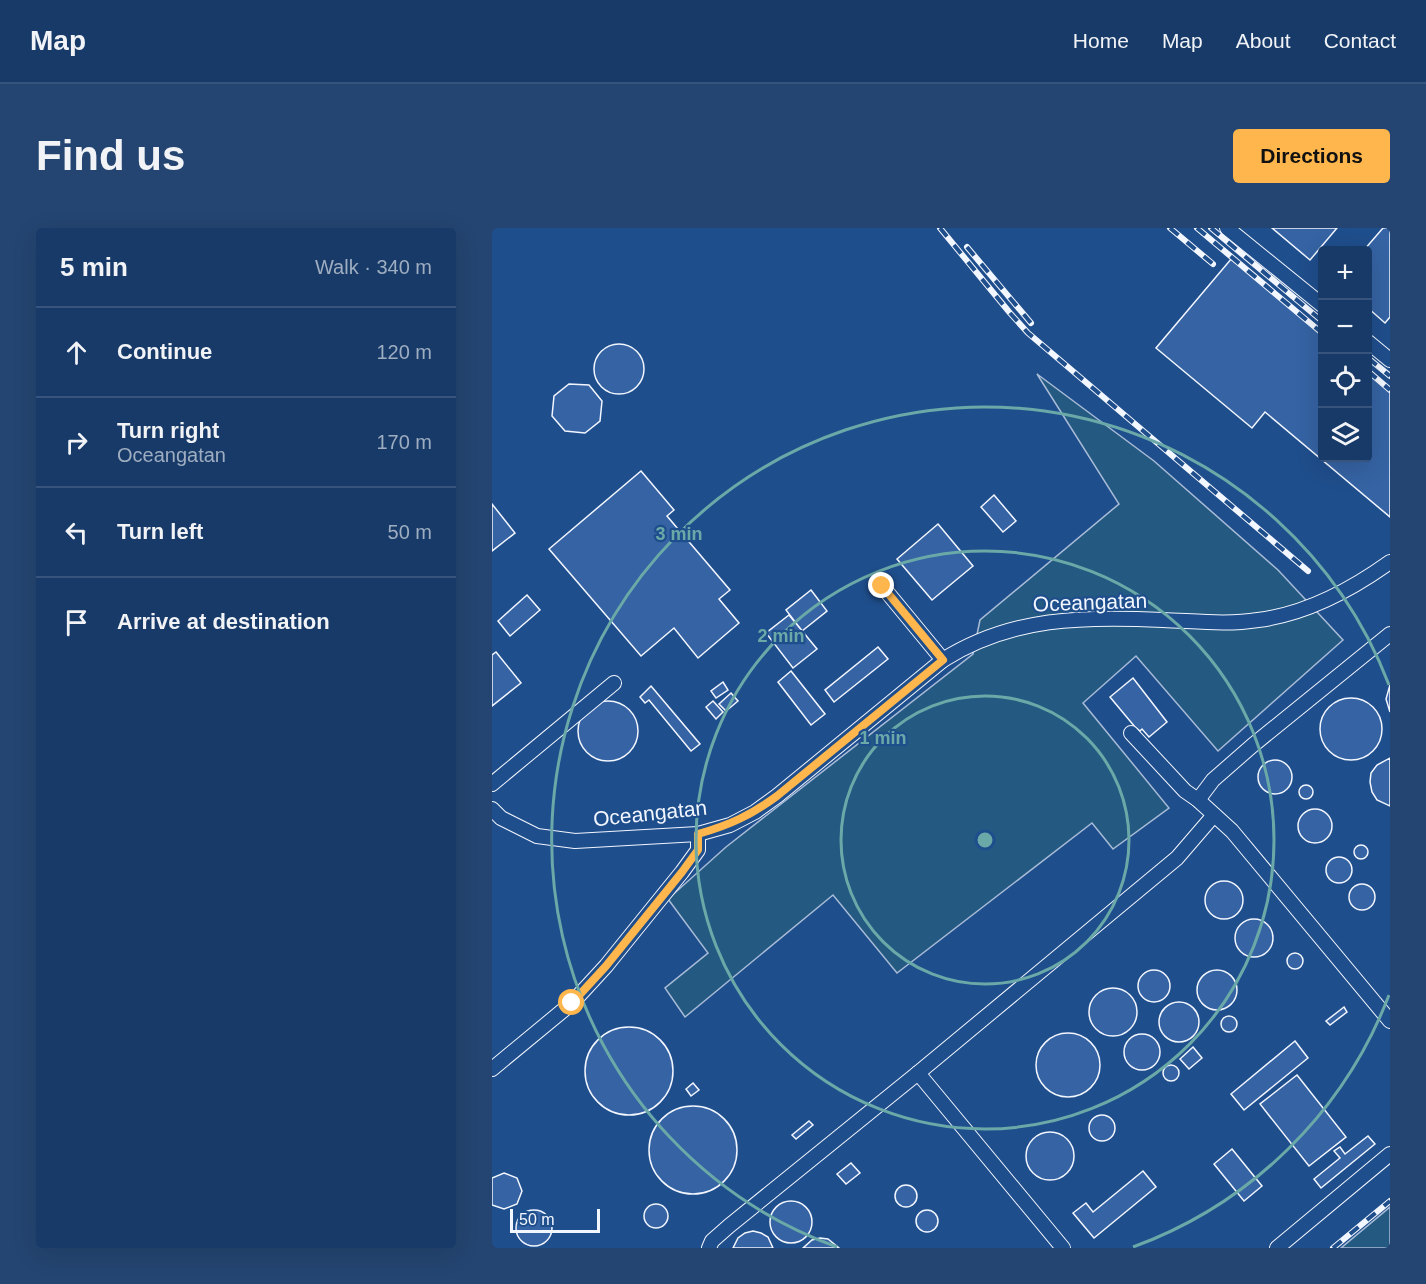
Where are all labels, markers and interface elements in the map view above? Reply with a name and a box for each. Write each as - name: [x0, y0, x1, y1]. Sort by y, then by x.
- text: Map: [30, 25, 86, 56]
- text: Home: [1073, 29, 1129, 52]
- text: Map: [1162, 29, 1203, 52]
- text: About: [1236, 29, 1291, 52]
- text: Contact: [1324, 29, 1396, 52]
- button: Directions: [1233, 129, 1390, 183]
- text: Find us: [36, 132, 185, 179]
- map controls: [1318, 246, 1372, 462]
- button: +: [1318, 246, 1372, 300]
- text: 5 min: [60, 252, 128, 282]
- text: Walk · 340 m: [315, 256, 432, 278]
- button: −: [1318, 300, 1372, 354]
- icon: ahead: [60, 336, 93, 369]
- text: Continue: [117, 339, 212, 364]
- text: 120 m: [376, 341, 432, 363]
- button: locate: [1318, 354, 1372, 408]
- button: layers: [1318, 408, 1372, 462]
- text: Turn right: [117, 418, 219, 443]
- icon: right: [60, 426, 93, 459]
- text: 170 m: [376, 431, 432, 453]
- text: Oceangatan: [117, 444, 226, 466]
- icon: left: [60, 516, 93, 549]
- text: Turn left: [117, 519, 203, 544]
- text: 50 m: [388, 521, 432, 543]
- text: 3 min: [655, 524, 703, 544]
- route end: [868, 572, 894, 598]
- street label: Oceangatan: [1032, 589, 1148, 615]
- icon: arrive: [60, 606, 93, 639]
- text: Arrive at destination: [117, 609, 330, 634]
- text: 2 min: [757, 626, 805, 646]
- text: 1 min: [859, 728, 907, 748]
- street label: Oceangatan: [592, 796, 708, 830]
- centre of rings: [975, 830, 995, 850]
- route start: [558, 989, 584, 1015]
- scale bar: [510, 1206, 600, 1234]
- text: 50 m: [519, 1211, 555, 1228]

